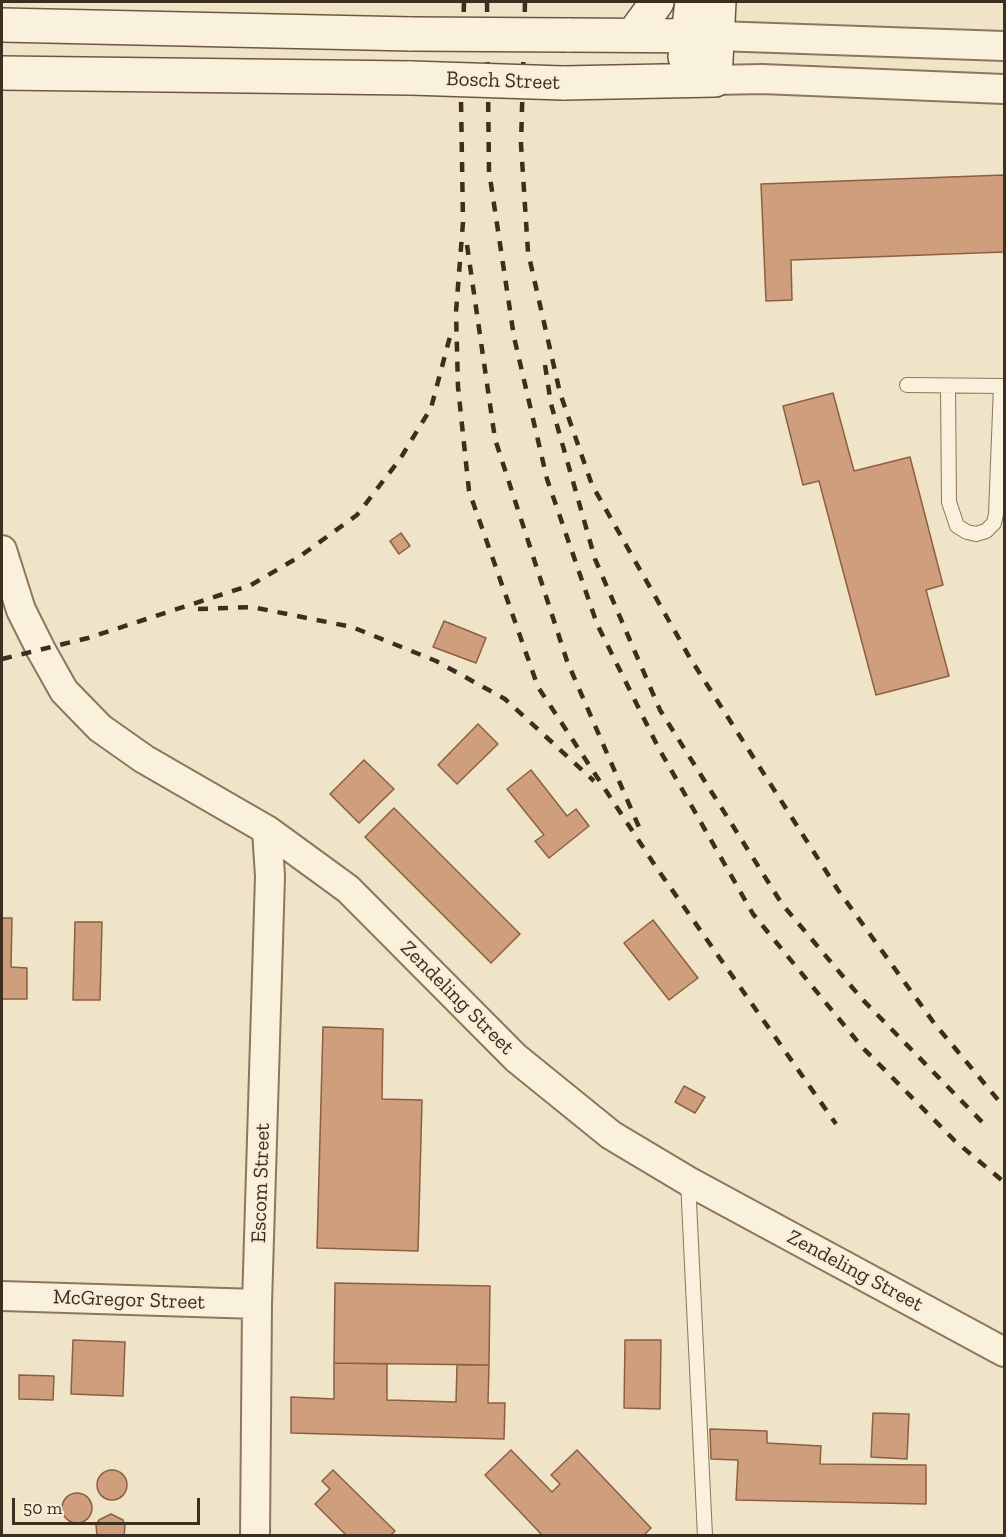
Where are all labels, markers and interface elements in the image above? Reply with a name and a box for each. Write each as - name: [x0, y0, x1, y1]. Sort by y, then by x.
- street label: Bosch Street: [445, 66, 561, 96]
- street label: Zendeling Street: [395, 936, 519, 1060]
- street label: Escom Street: [246, 1122, 276, 1244]
- street label: Zendeling Street: [783, 1225, 927, 1317]
- street label: McGregor Street: [53, 1285, 205, 1315]
- scale bar: [15, 1486, 202, 1524]
- text: 50 m: [23, 1497, 62, 1519]

